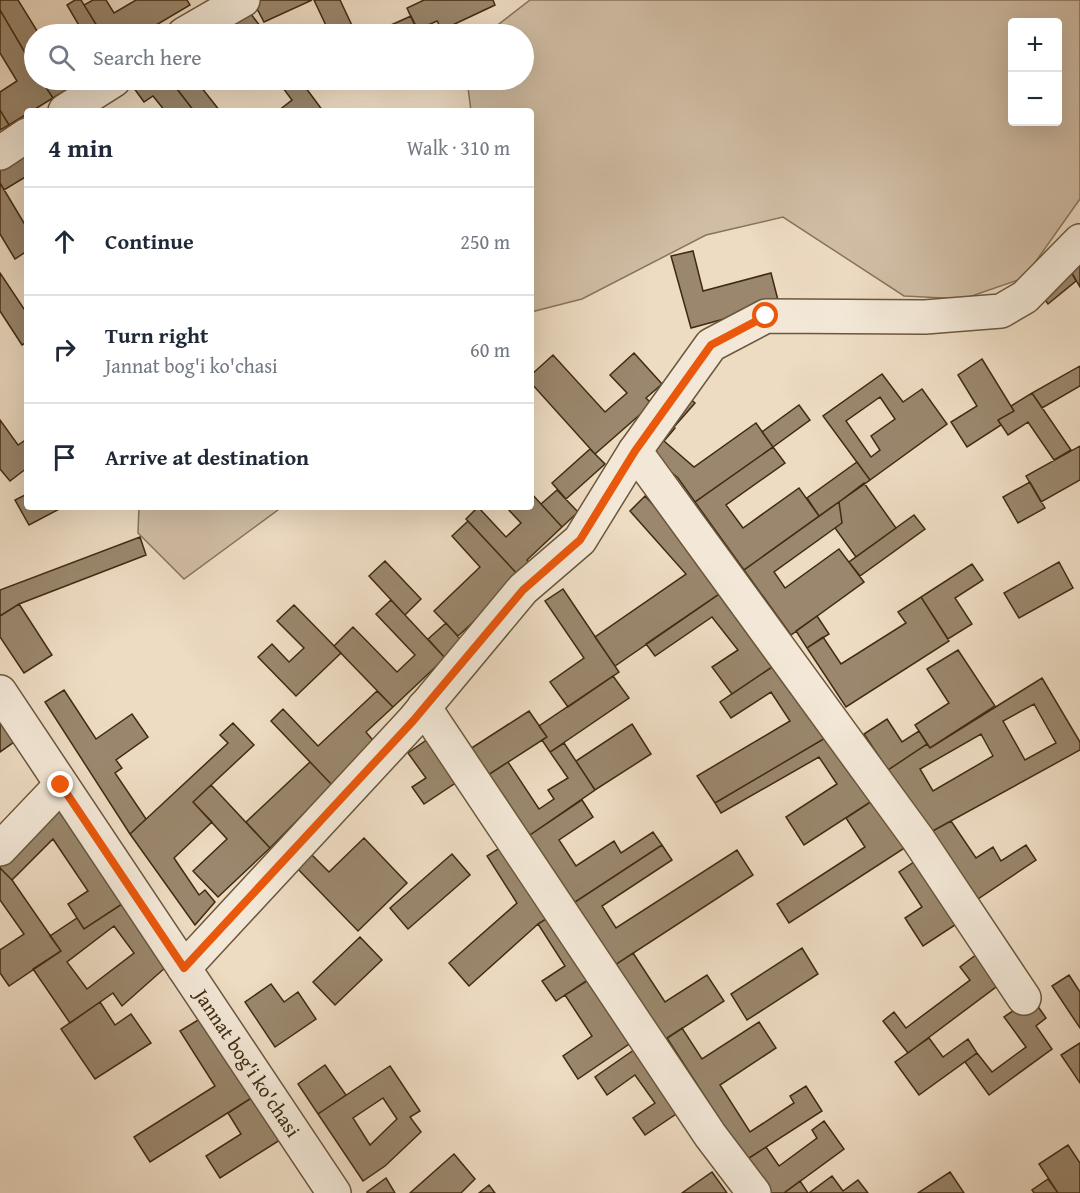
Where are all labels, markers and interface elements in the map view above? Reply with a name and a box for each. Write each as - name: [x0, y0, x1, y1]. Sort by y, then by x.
- map controls: [1008, 18, 1062, 126]
- button: +: [1008, 18, 1062, 72]
- search box: [24, 24, 534, 90]
- icon: search: [45, 41, 78, 74]
- text: Search here: [93, 41, 202, 73]
- button: −: [1008, 72, 1062, 126]
- text: 4 min: [48, 128, 113, 167]
- text: Walk · 310 m: [407, 133, 510, 162]
- icon: ahead: [48, 225, 81, 258]
- text: Continue: [105, 225, 194, 257]
- text: 250 m: [460, 227, 510, 256]
- route start: [752, 302, 778, 328]
- text: Turn right: [105, 319, 208, 351]
- icon: right: [48, 333, 81, 366]
- text: 60 m: [470, 335, 510, 364]
- text: Jannat bog'i ko'chasi: [105, 351, 278, 380]
- icon: arrive: [48, 441, 81, 474]
- text: Arrive at destination: [105, 441, 309, 473]
- route end: [47, 771, 73, 797]
- street label: Jannat bog'i ko'chasi: [186, 980, 308, 1143]

